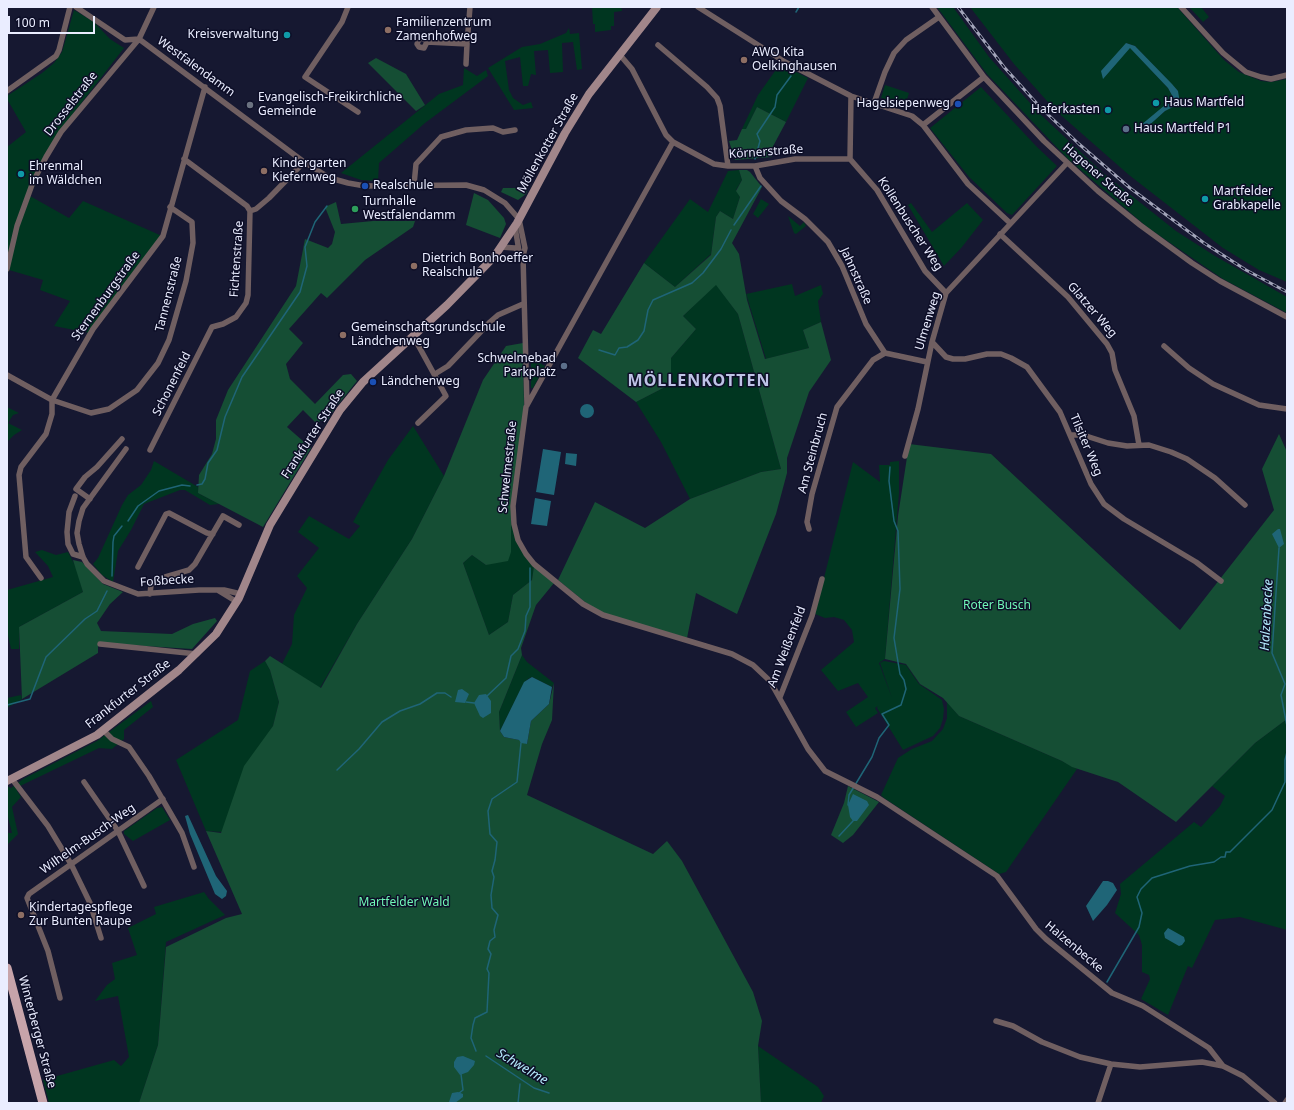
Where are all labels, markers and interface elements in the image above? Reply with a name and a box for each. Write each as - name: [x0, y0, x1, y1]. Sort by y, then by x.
- scale bar: [10, 8, 97, 34]
- text: 100 m: [15, 14, 50, 31]
- place label: Familienzentrum Zamenhofweg: [396, 16, 491, 44]
- marker: Familienzentrum Zamenhofweg: [383, 25, 393, 35]
- place label: Kreisverwaltung: [188, 28, 279, 42]
- marker: Kreisverwaltung: [282, 30, 292, 40]
- street label: Westfalendamm: [154, 34, 238, 100]
- place label: AWO Kita Oelkinghausen: [752, 46, 837, 74]
- marker: AWO Kita Oelkinghausen: [739, 55, 749, 65]
- street label: Drosselstraße: [41, 69, 101, 139]
- street label: Möllenkotter Straße: [514, 90, 582, 196]
- place label: Evangelisch-Freikirchliche Gemeinde: [258, 91, 402, 119]
- place label: Haus Martfeld: [1164, 96, 1244, 110]
- place label: Hagelsiepenweg: [856, 97, 950, 111]
- marker: Haus Martfeld: [1151, 98, 1161, 108]
- marker: Hagelsiepenweg: [953, 99, 963, 109]
- marker: Evangelisch-Freikirchliche Gemeinde: [245, 100, 255, 110]
- place label: Haferkasten: [1031, 103, 1100, 117]
- marker: Haferkasten: [1103, 105, 1113, 115]
- place label: Haus Martfeld P1: [1134, 122, 1231, 136]
- marker: Haus Martfeld P1: [1121, 124, 1131, 134]
- street label: Hagener Straße: [1060, 140, 1136, 210]
- street label: Körnerstraße: [728, 142, 804, 162]
- place label: Kindergarten Kiefernweg: [272, 157, 347, 185]
- place label: Ehrenmal im Wäldchen: [29, 160, 102, 188]
- marker: Kindergarten Kiefernweg: [259, 166, 269, 176]
- marker: Ehrenmal im Wäldchen: [16, 169, 26, 179]
- street label: Kollenbuscher Weg: [874, 174, 946, 274]
- place label: Realschule: [373, 179, 433, 193]
- marker: Realschule: [360, 181, 370, 191]
- place label: Martfelder Grabkapelle: [1213, 185, 1281, 213]
- marker: Martfelder Grabkapelle: [1200, 194, 1210, 204]
- place label: Turnhalle Westfalendamm: [363, 195, 455, 223]
- marker: Turnhalle Westfalendamm: [350, 204, 360, 214]
- street label: Fichtenstraße: [227, 220, 247, 298]
- street label: Jahnstraße: [837, 245, 875, 307]
- street label: Sternenburgstraße: [69, 248, 143, 344]
- place label: Dietrich Bonhoeffer Realschule: [422, 252, 533, 280]
- street label: Tannenstraße: [153, 255, 185, 333]
- marker: Dietrich Bonhoeffer Realschule: [409, 261, 419, 271]
- street label: Glatzer Weg: [1064, 279, 1120, 341]
- street label: Ulmenweg: [912, 290, 944, 352]
- place label: Gemeinschaftsgrundschule Ländchenweg: [351, 321, 506, 349]
- marker: Gemeinschaftsgrundschule Ländchenweg: [338, 330, 348, 340]
- street label: Schonenfeld: [150, 350, 194, 418]
- place label: Schwelmebad Parkplatz: [477, 352, 556, 380]
- marker: Schwelmebad Parkplatz: [559, 361, 569, 371]
- district label: MÖLLENKOTTEN: [628, 371, 770, 391]
- place label: Ländchenweg: [381, 375, 460, 389]
- marker: Ländchenweg: [368, 377, 378, 387]
- street label: Frankfurter Straße: [279, 387, 347, 481]
- street label: Am Steinbruch: [795, 411, 831, 495]
- street label: Tilsiter Weg: [1066, 412, 1106, 478]
- street label: Schwelmestraße: [496, 420, 520, 514]
- street label: Foßbecke: [139, 572, 195, 590]
- water label: Halzenbecke: [1257, 579, 1277, 651]
- park label: Roter Busch: [963, 599, 1031, 613]
- street label: Am Weißenfeld: [765, 604, 809, 690]
- street label: Frankfurter Straße: [83, 656, 173, 732]
- street label: Wilhelm-Busch-Weg: [38, 801, 138, 877]
- park label: Martfelder Wald: [358, 896, 450, 910]
- place label: Kindertagespflege Zur Bunten Raupe: [29, 901, 133, 929]
- marker: Kindertagespflege Zur Bunten Raupe: [16, 910, 26, 920]
- street label: Halzenbecke: [1042, 918, 1106, 976]
- street label: Winterberger Straße: [15, 974, 59, 1090]
- water label: Schwelme: [494, 1046, 550, 1088]

